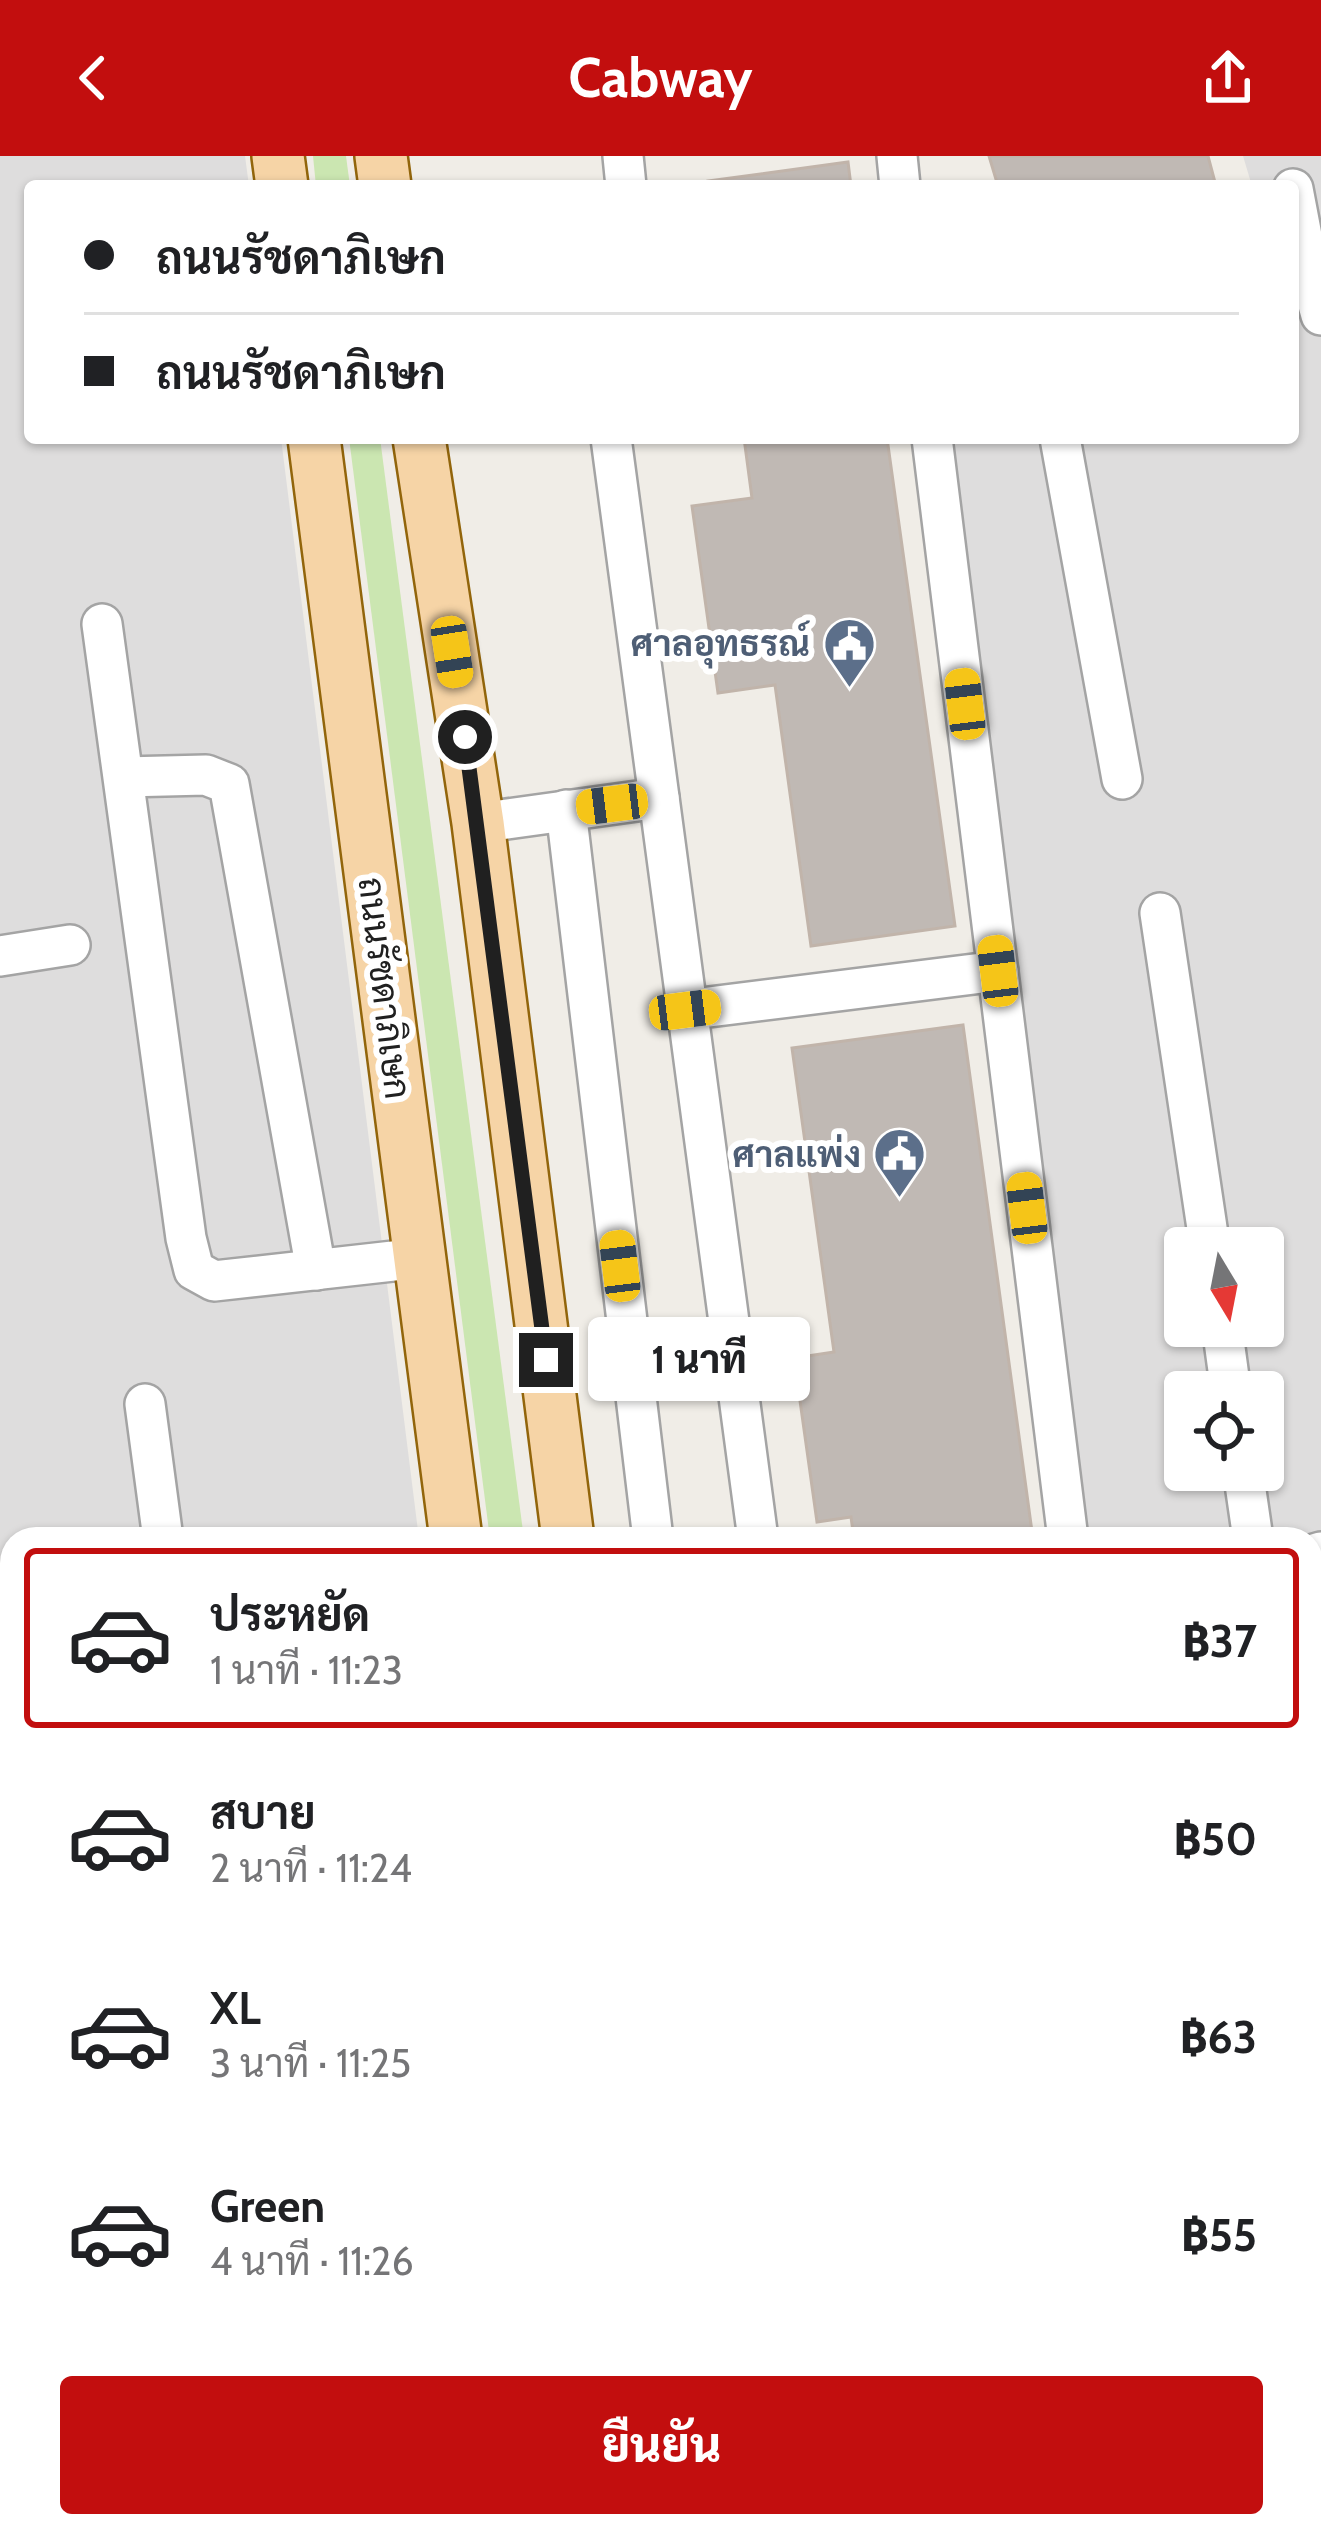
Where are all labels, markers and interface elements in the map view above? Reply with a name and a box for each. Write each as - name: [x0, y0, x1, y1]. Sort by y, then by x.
- icon: back: [60, 45, 126, 111]
- text: Cabway: [568, 45, 753, 111]
- icon: share: [1195, 45, 1261, 111]
- text: ถนนรัชดาภิเษก: [156, 231, 446, 285]
- text: ถนนรัชดาภิเษก: [156, 346, 446, 400]
- car: [429, 614, 475, 690]
- public building icon: ศาลอุทธรณ์: [821, 615, 877, 689]
- place label: ศาลอุทธรณ์: [631, 620, 811, 669]
- car: [943, 666, 987, 742]
- route start: [438, 710, 492, 764]
- car: [574, 782, 650, 826]
- street label: ถนนรัชดาภิเษก: [350, 875, 420, 1101]
- car: [976, 933, 1020, 1009]
- car: [647, 988, 723, 1032]
- public building icon: ศาลแพ่ง: [872, 1126, 928, 1200]
- place label: ศาลแพ่ง: [732, 1132, 861, 1176]
- car: [1005, 1170, 1049, 1246]
- north arrow: [1164, 1227, 1284, 1347]
- map controls: [1164, 1227, 1284, 1491]
- car: [598, 1228, 642, 1304]
- callout: 1 นาที: [588, 1318, 810, 1402]
- route end: [519, 1333, 573, 1387]
- text: 1 นาที: [651, 1335, 747, 1383]
- button: locate: [1164, 1371, 1284, 1491]
- icon: car: [66, 1584, 174, 1692]
- text: ประหยัด: [210, 1588, 370, 1642]
- text: ฿37: [1182, 1614, 1257, 1668]
- text: 1 นาที · 11:23: [210, 1646, 403, 1694]
- icon: car: [66, 1782, 174, 1890]
- text: สบาย: [210, 1786, 316, 1840]
- text: ฿50: [1174, 1812, 1257, 1866]
- text: 2 นาที · 11:24: [210, 1844, 412, 1892]
- icon: car: [66, 1980, 174, 2088]
- text: XL: [210, 1981, 261, 2035]
- text: ฿63: [1180, 2010, 1257, 2064]
- text: 3 นาที · 11:25: [210, 2039, 411, 2087]
- icon: car: [66, 2178, 174, 2286]
- text: Green: [210, 2179, 325, 2233]
- text: ฿55: [1181, 2208, 1257, 2262]
- text: 4 นาที · 11:26: [210, 2237, 414, 2285]
- button: ยืนยัน: [60, 2376, 1263, 2514]

